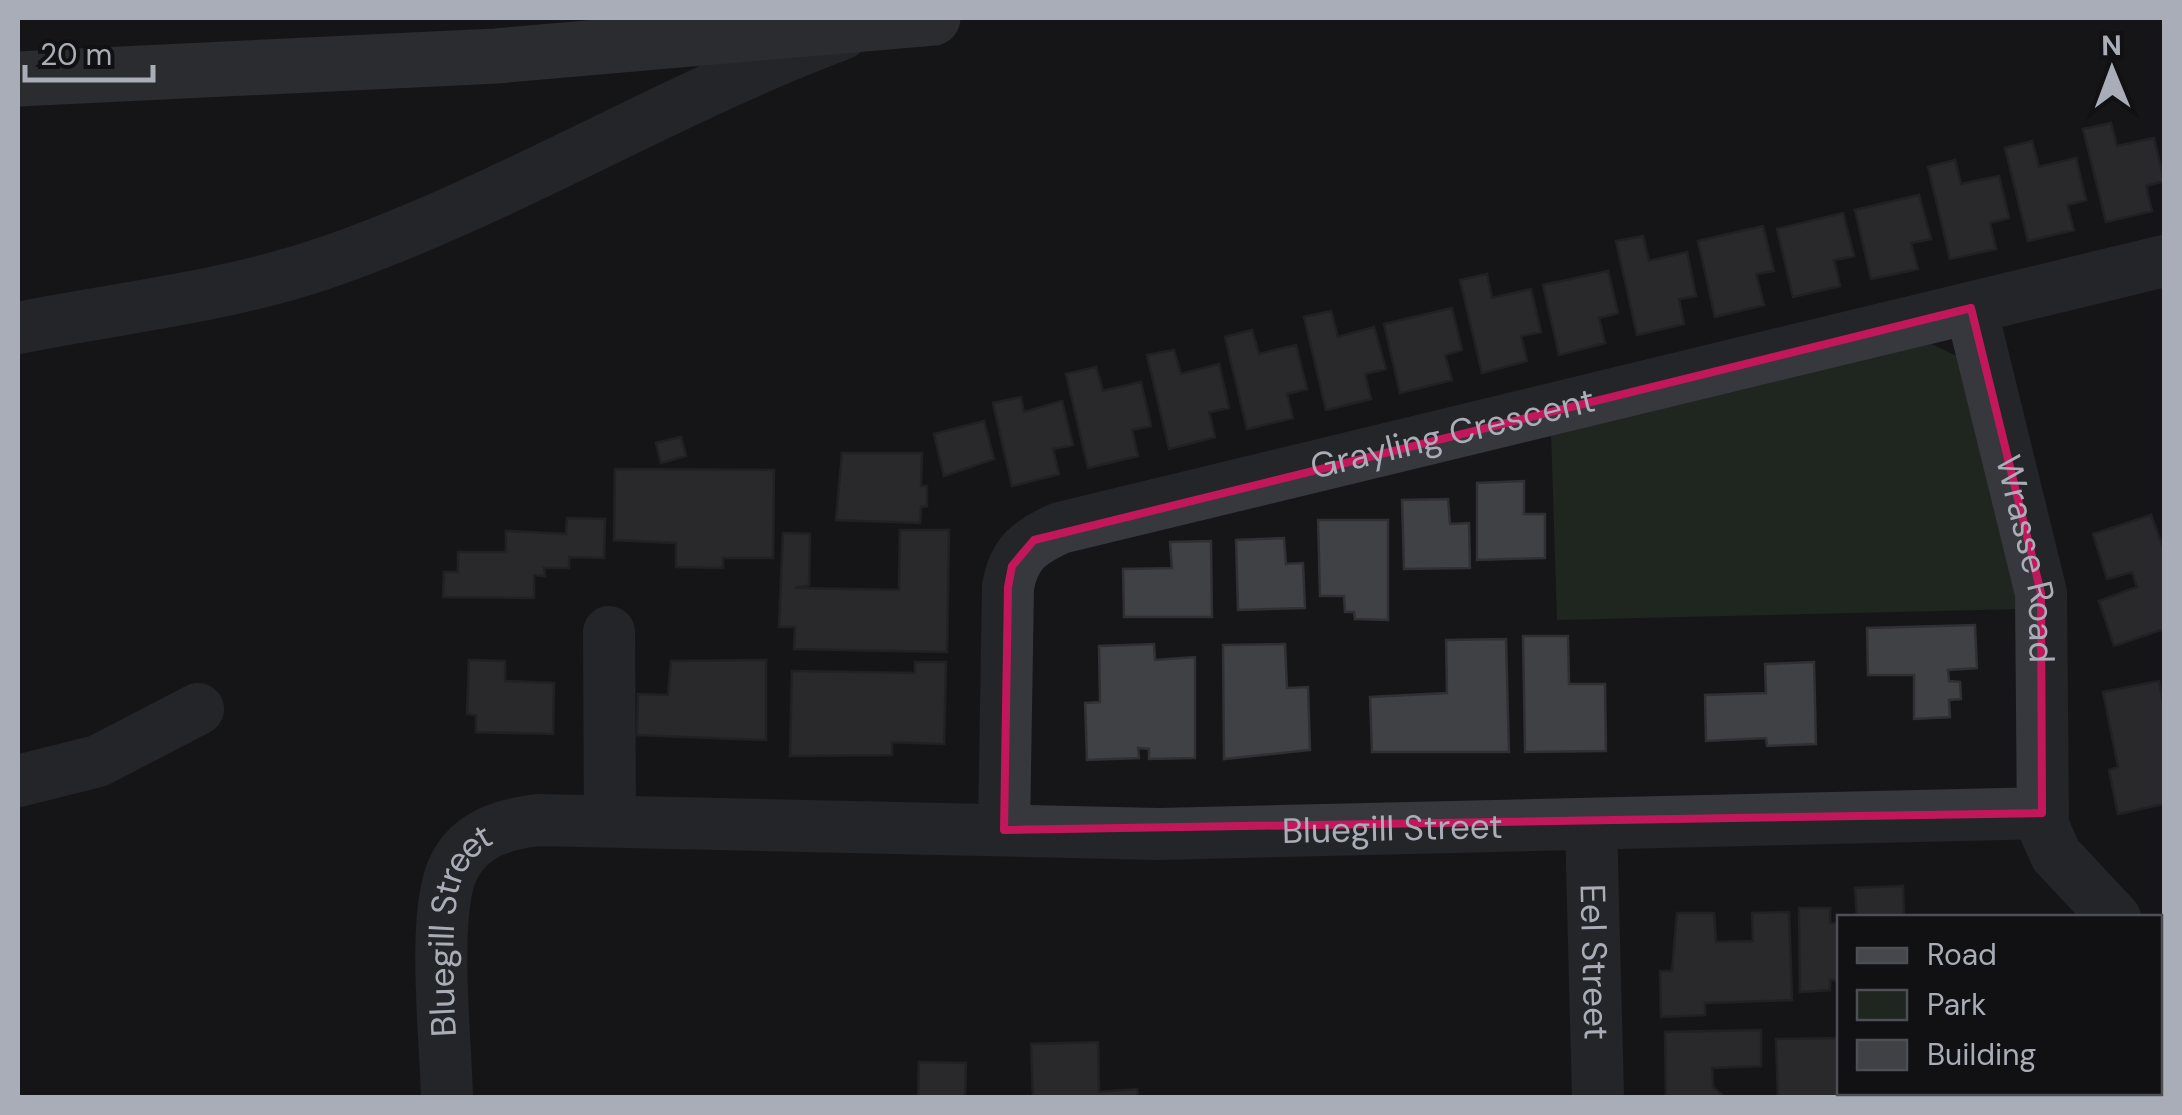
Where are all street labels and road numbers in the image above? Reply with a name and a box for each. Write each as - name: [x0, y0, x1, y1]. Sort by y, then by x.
- street label: Grayling Crescent: [1306, 376, 1600, 490]
- street label: Wrasse Road: [1985, 451, 2065, 663]
- street label: Bluegill Street: [1281, 803, 1503, 854]
- street label: Bluegill Street: [418, 813, 500, 1038]
- street label: Eel Street: [1570, 883, 1620, 1041]

